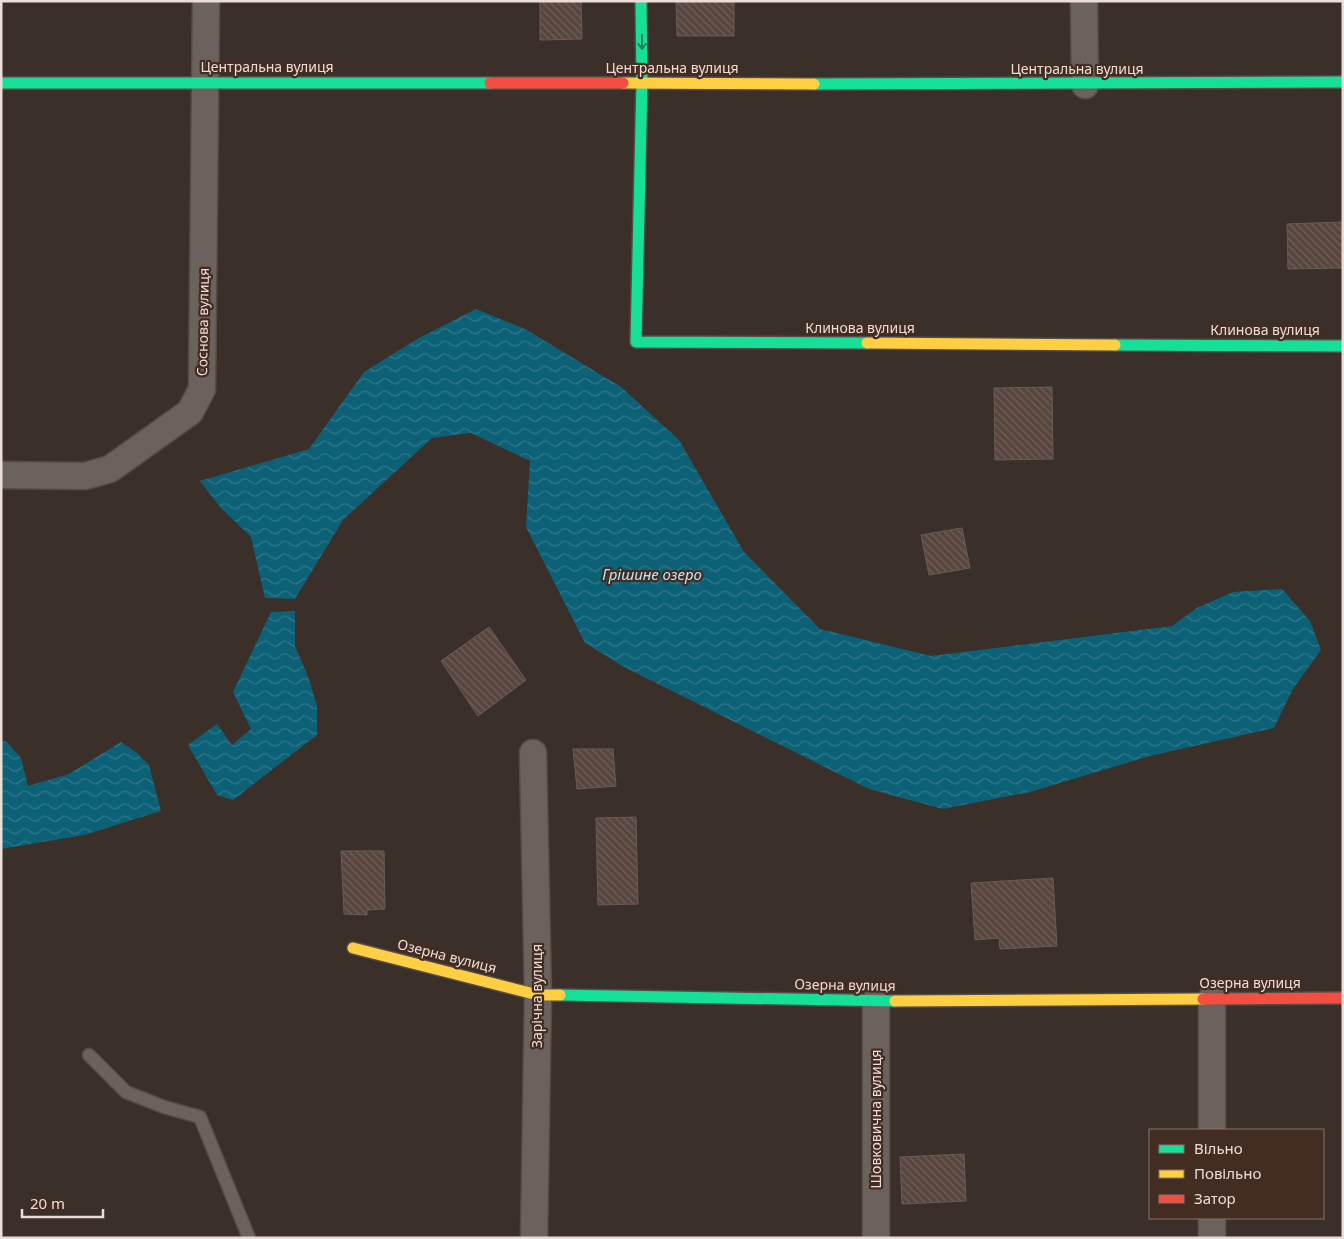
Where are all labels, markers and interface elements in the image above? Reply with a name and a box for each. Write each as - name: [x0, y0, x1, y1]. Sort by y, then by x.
- one-way arrow: [637, 34, 647, 50]
- street label: Центральна вулиця: [200, 57, 334, 76]
- street label: Центральна вулиця: [605, 58, 739, 77]
- street label: Центральна вулиця: [1010, 59, 1144, 78]
- street label: Соснова вулиця: [192, 268, 213, 376]
- street label: Клинова вулиця: [805, 318, 915, 337]
- street label: Клинова вулиця: [1210, 320, 1320, 339]
- water label: Грішине озеро: [602, 564, 702, 584]
- street label: Озерна вулиця: [396, 934, 499, 977]
- street label: Зарічна вулиця: [527, 944, 546, 1048]
- street label: Озерна вулиця: [1199, 973, 1301, 992]
- street label: Озерна вулиця: [794, 974, 896, 995]
- street label: Шовковична вулиця: [866, 1050, 885, 1188]
- legend: [1149, 1129, 1324, 1219]
- text: Вільно: [1194, 1138, 1243, 1158]
- text: Повільно: [1194, 1163, 1261, 1183]
- scale bar: [22, 1186, 104, 1218]
- text: Затор: [1194, 1188, 1236, 1208]
- text: 20 m: [30, 1193, 65, 1213]

